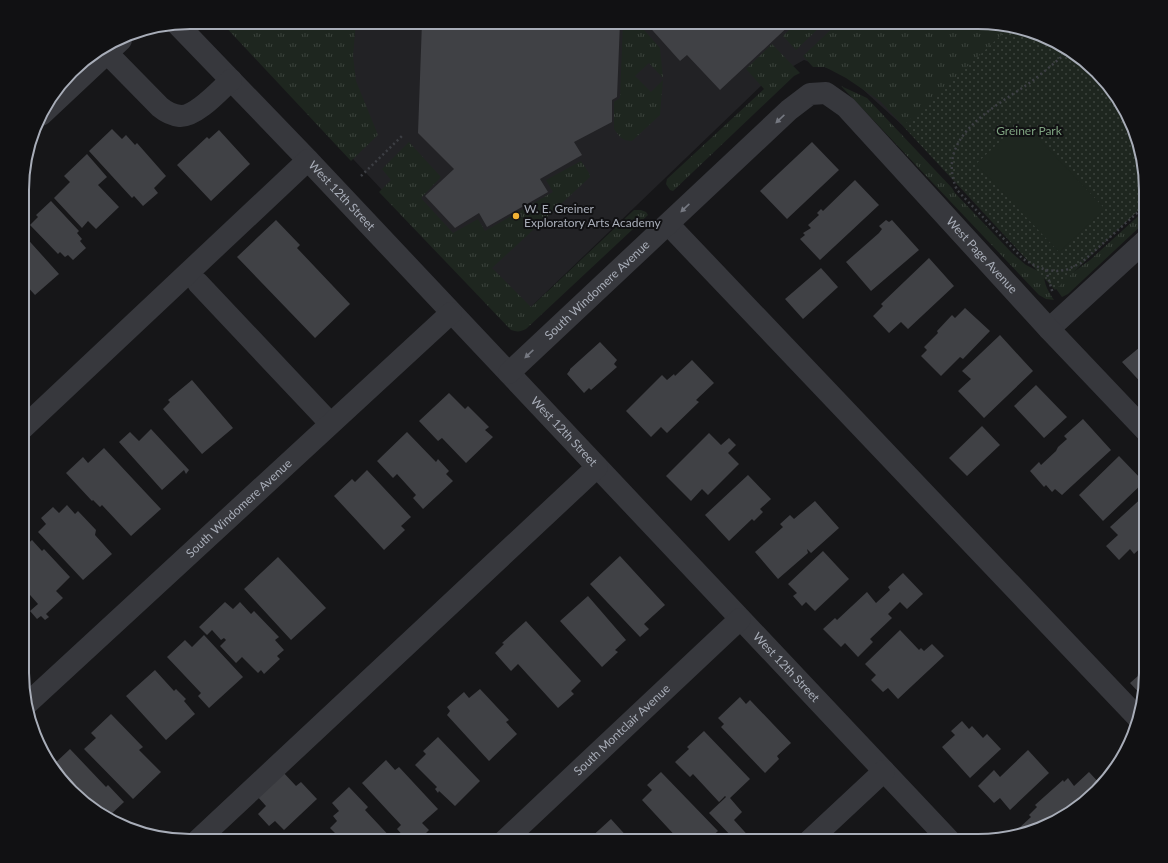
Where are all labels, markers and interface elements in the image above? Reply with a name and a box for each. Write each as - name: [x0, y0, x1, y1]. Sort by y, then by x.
- one-way arrow: [775, 114, 785, 124]
- park label: Greiner Park: [996, 123, 1063, 138]
- street label: West 12th Street: [306, 157, 379, 234]
- place label: W. E. Greiner Exploratory Arts Academy: [524, 201, 662, 230]
- one-way arrow: [680, 203, 690, 212]
- marker: W. E. Greiner Exploratory Arts Academy: [511, 211, 521, 221]
- street label: West Page Avenue: [943, 214, 1021, 296]
- street label: South Windomere Avenue: [541, 237, 653, 343]
- one-way arrow: [524, 349, 534, 359]
- street label: West 12th Street: [528, 393, 601, 470]
- street label: South Windomere Avenue: [183, 456, 295, 561]
- street label: West 12th Street: [750, 629, 824, 705]
- street label: South Montclair Avenue: [570, 681, 673, 779]

